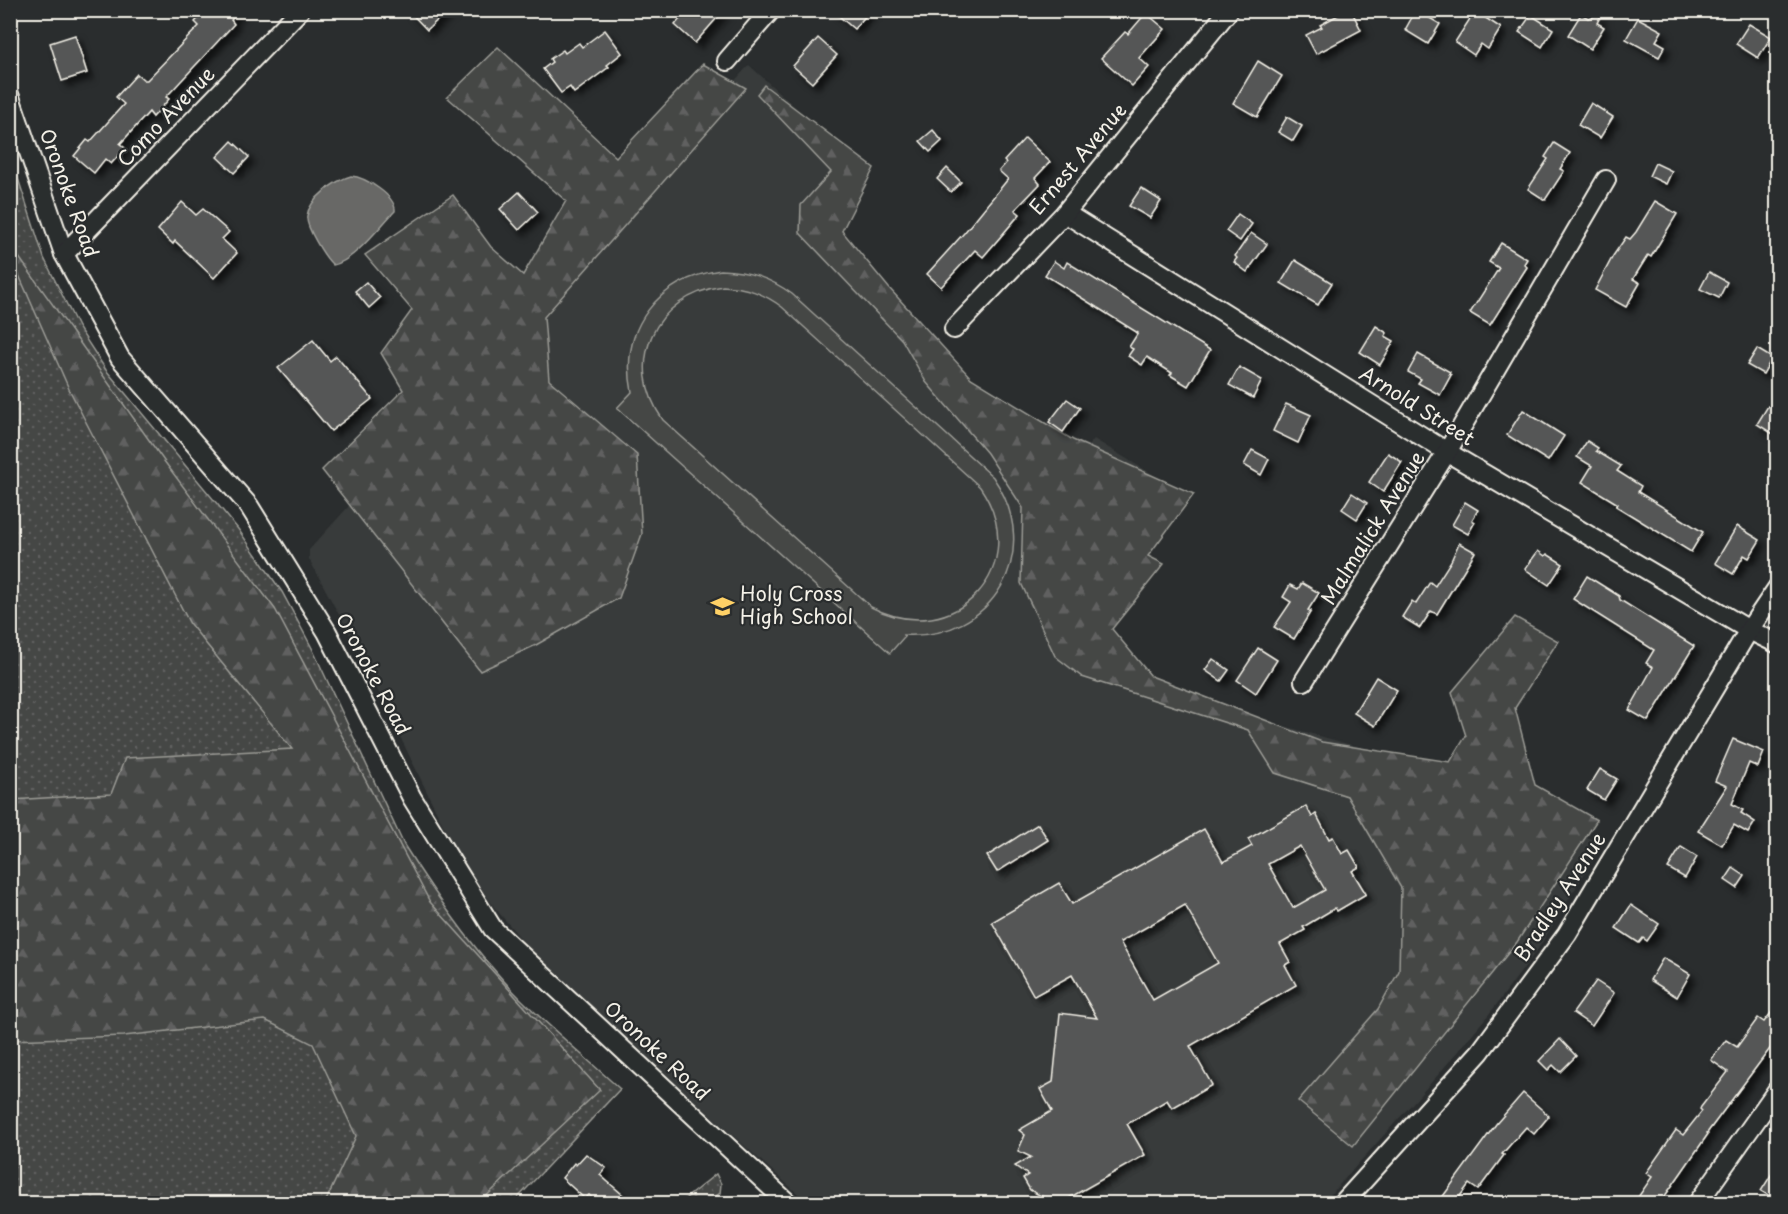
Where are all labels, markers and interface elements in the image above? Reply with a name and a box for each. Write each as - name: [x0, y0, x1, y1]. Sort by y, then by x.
- street label: Como Avenue: [109, 59, 221, 173]
- street label: Ernest Avenue: [1021, 96, 1133, 221]
- street label: Oronoke Road: [33, 124, 107, 261]
- street label: Arnold Street: [1354, 358, 1481, 453]
- street label: Malmalick Avenue: [1313, 445, 1432, 610]
- place label: Holy Cross High School: [740, 578, 853, 631]
- school or university icon: Holy Cross High School: [709, 593, 735, 619]
- street label: Oronoke Road: [329, 607, 419, 740]
- street label: Bradley Avenue: [1506, 826, 1612, 967]
- street label: Oronoke Road: [598, 993, 717, 1107]

